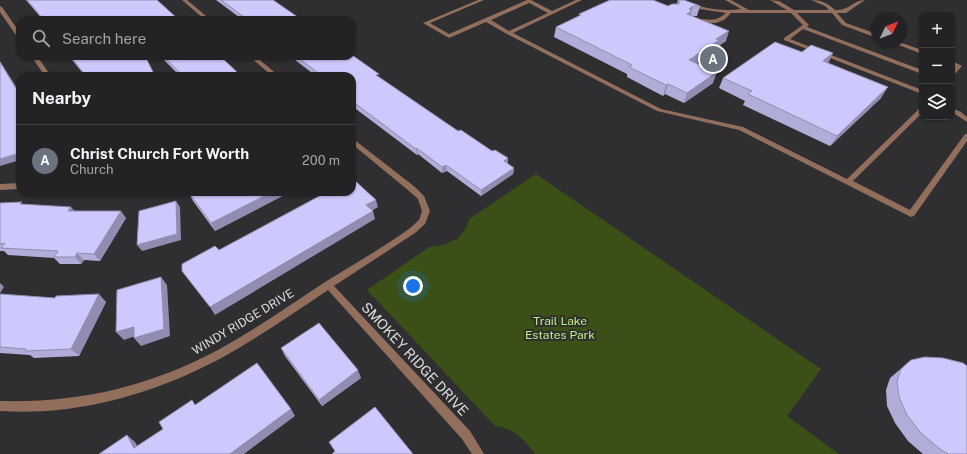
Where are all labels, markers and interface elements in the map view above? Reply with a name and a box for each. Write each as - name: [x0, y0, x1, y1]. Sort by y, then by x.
- north arrow: [871, 12, 907, 48]
- map controls: [919, 12, 955, 120]
- button: +: [919, 12, 955, 48]
- search box: [16, 16, 356, 60]
- icon: search: [30, 27, 52, 49]
- text: Search here: [62, 30, 146, 47]
- pin: A: [700, 44, 726, 74]
- button: −: [919, 48, 955, 84]
- button: layers: [919, 84, 955, 120]
- text: Nearby: [32, 88, 91, 108]
- text: Christ Church Fort Worth: [70, 145, 249, 162]
- text: A: [40, 153, 50, 168]
- text: 200 m: [302, 153, 340, 168]
- text: Church: [70, 162, 114, 177]
- your location: [403, 276, 423, 296]
- street label: WINDY RIDGE DRIVE: [190, 286, 296, 358]
- street label: SMOKEY RIDGE DRIVE: [358, 299, 472, 419]
- park label: Trail Lake Estates Park: [525, 314, 595, 342]

